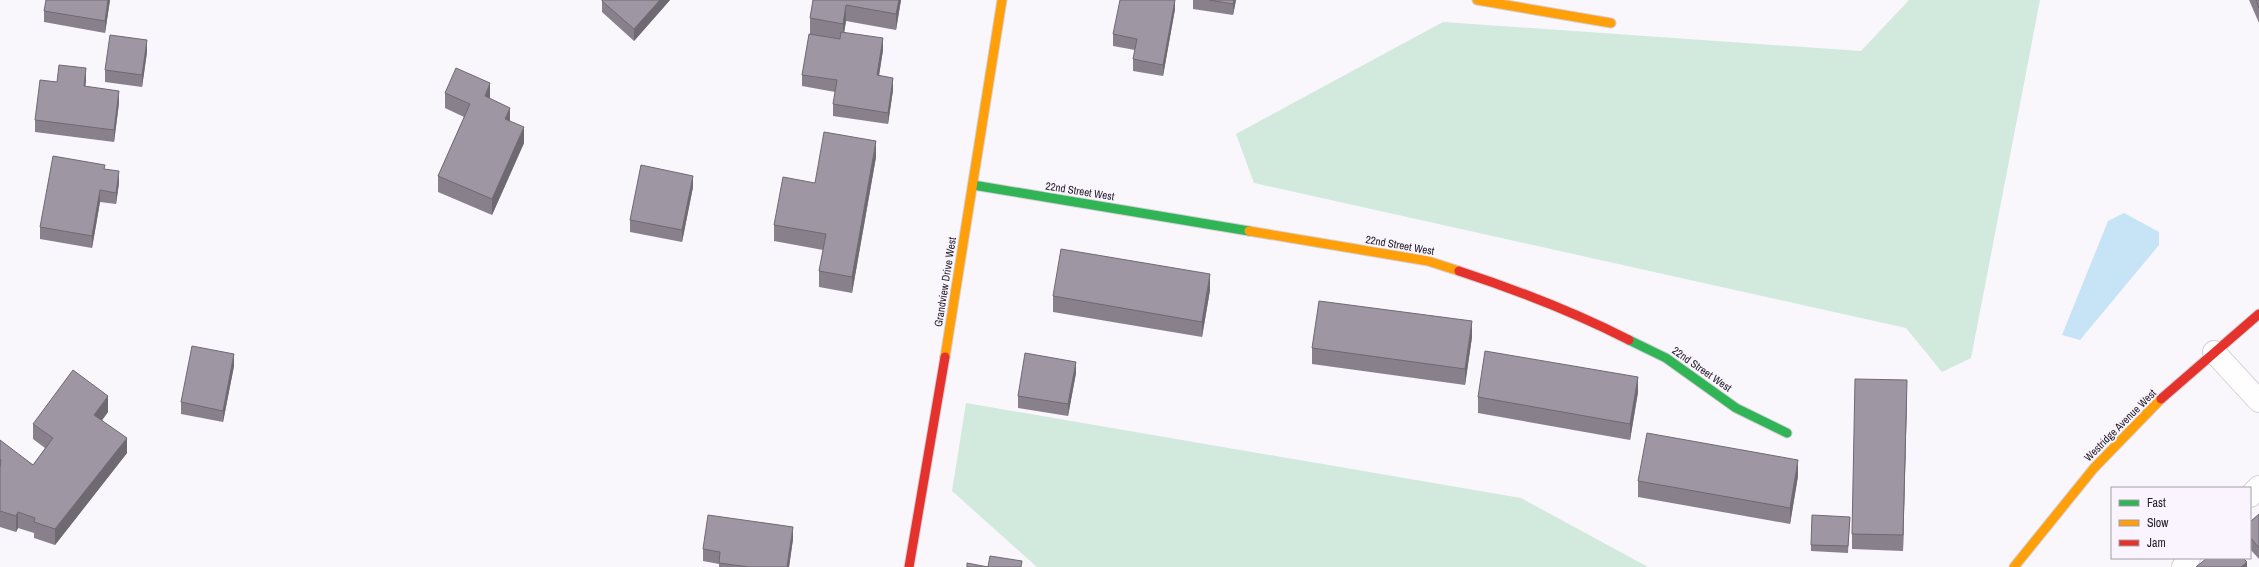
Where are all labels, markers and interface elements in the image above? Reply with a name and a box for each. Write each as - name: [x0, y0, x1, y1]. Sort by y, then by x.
- street label: 22nd Street West: [1045, 179, 1116, 203]
- street label: 22nd Street West: [1365, 232, 1436, 258]
- street label: Grandview Drive West: [931, 236, 959, 328]
- street label: 22nd Street West: [1670, 343, 1735, 395]
- street label: Westridge Avenue West: [2081, 386, 2159, 464]
- legend: [2111, 487, 2251, 559]
- text: Fast: [2147, 495, 2166, 511]
- text: Slow: [2147, 515, 2169, 531]
- text: Jam: [2147, 535, 2166, 551]

